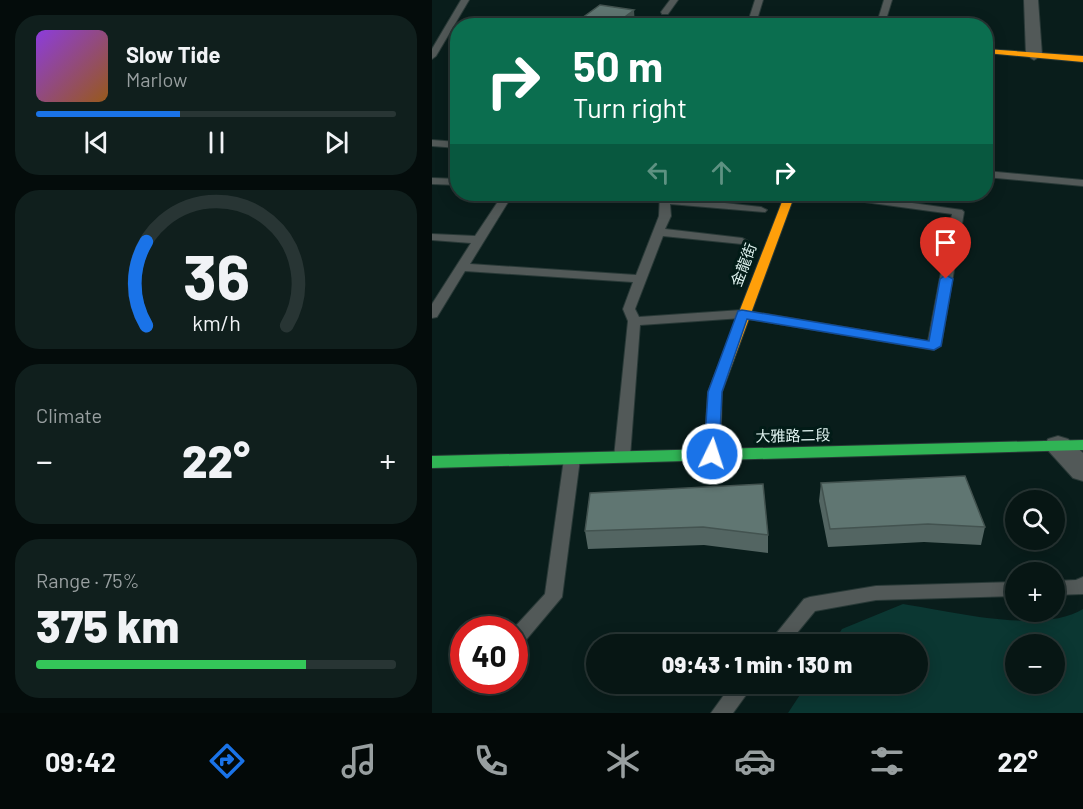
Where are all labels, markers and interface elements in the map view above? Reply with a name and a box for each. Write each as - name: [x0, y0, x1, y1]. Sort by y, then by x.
- text: 50 m: [573, 40, 663, 90]
- text: Slow Tide: [126, 41, 221, 67]
- icon: right: [474, 42, 552, 120]
- text: Marlow: [126, 67, 187, 91]
- text: Turn right: [573, 91, 687, 123]
- icon: previous: [80, 126, 113, 159]
- icon: pause: [200, 126, 233, 159]
- icon: next: [320, 126, 353, 159]
- icon: left: [642, 156, 675, 189]
- icon: ahead: [705, 156, 738, 189]
- icon: right: [768, 156, 801, 189]
- pin: [920, 217, 971, 279]
- icon: arrive: [929, 226, 962, 259]
- text: 36: [182, 238, 250, 312]
- street label: 金龍街: [727, 240, 760, 289]
- text: km/h: [192, 311, 240, 336]
- text: Climate: [36, 403, 102, 427]
- position arrow: [680, 422, 744, 486]
- street label: 大雅路二段: [755, 425, 831, 445]
- text: 22°: [182, 433, 250, 487]
- text: −: [36, 440, 53, 480]
- text: +: [379, 440, 396, 480]
- map controls: [1005, 490, 1065, 694]
- button: search: [1005, 490, 1065, 550]
- button: +: [1005, 562, 1065, 622]
- text: Range · 75%: [36, 568, 140, 592]
- text: 375 km: [36, 598, 179, 652]
- speed limit sign: 40: [450, 616, 528, 694]
- button: −: [1005, 634, 1065, 694]
- text: 09:43 · 1 min · 130 m: [662, 651, 852, 677]
- icon: directions: [206, 740, 248, 782]
- icon: music: [338, 740, 380, 782]
- icon: phone: [470, 740, 512, 782]
- icon: climate: [602, 740, 644, 782]
- icon: car: [734, 740, 776, 782]
- icon: filters: [866, 740, 908, 782]
- text: 09:42: [45, 745, 116, 777]
- text: 22°: [998, 745, 1038, 777]

